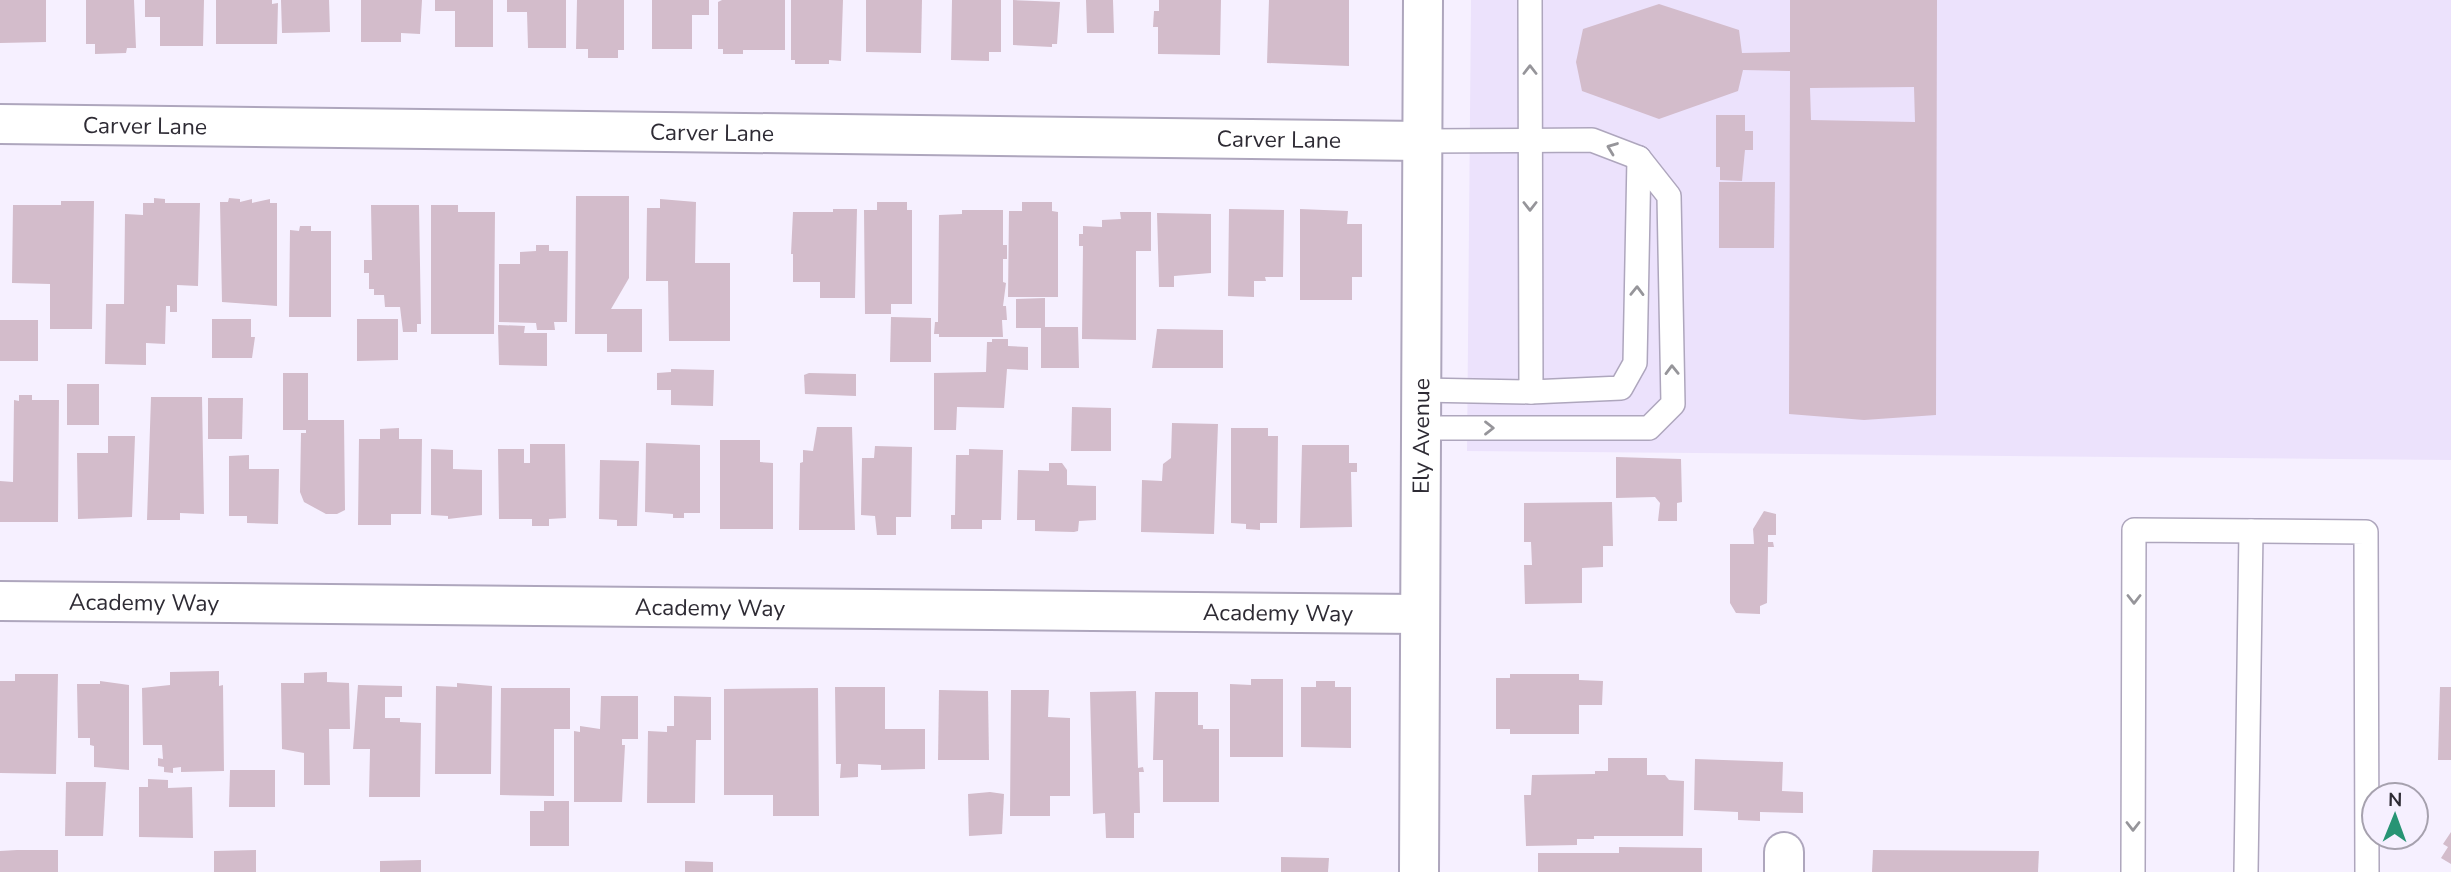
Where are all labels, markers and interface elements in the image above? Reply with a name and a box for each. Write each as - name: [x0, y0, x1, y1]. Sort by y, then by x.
- one-way arrow: [1522, 64, 1538, 74]
- street label: Carver Lane: [83, 109, 207, 142]
- street label: Carver Lane: [650, 116, 774, 149]
- street label: Carver Lane: [1217, 123, 1341, 156]
- one-way arrow: [1606, 142, 1618, 156]
- one-way arrow: [1522, 201, 1538, 212]
- one-way arrow: [1629, 285, 1644, 296]
- one-way arrow: [1664, 365, 1680, 375]
- street label: Ely Avenue: [1405, 378, 1437, 494]
- one-way arrow: [1484, 420, 1495, 436]
- street label: Academy Way: [69, 586, 219, 619]
- street label: Academy Way: [635, 591, 785, 624]
- one-way arrow: [2126, 594, 2142, 604]
- street label: Academy Way: [1203, 597, 1353, 629]
- north arrow: [2360, 781, 2430, 851]
- text: N: [2388, 787, 2403, 813]
- one-way arrow: [2125, 821, 2141, 832]

